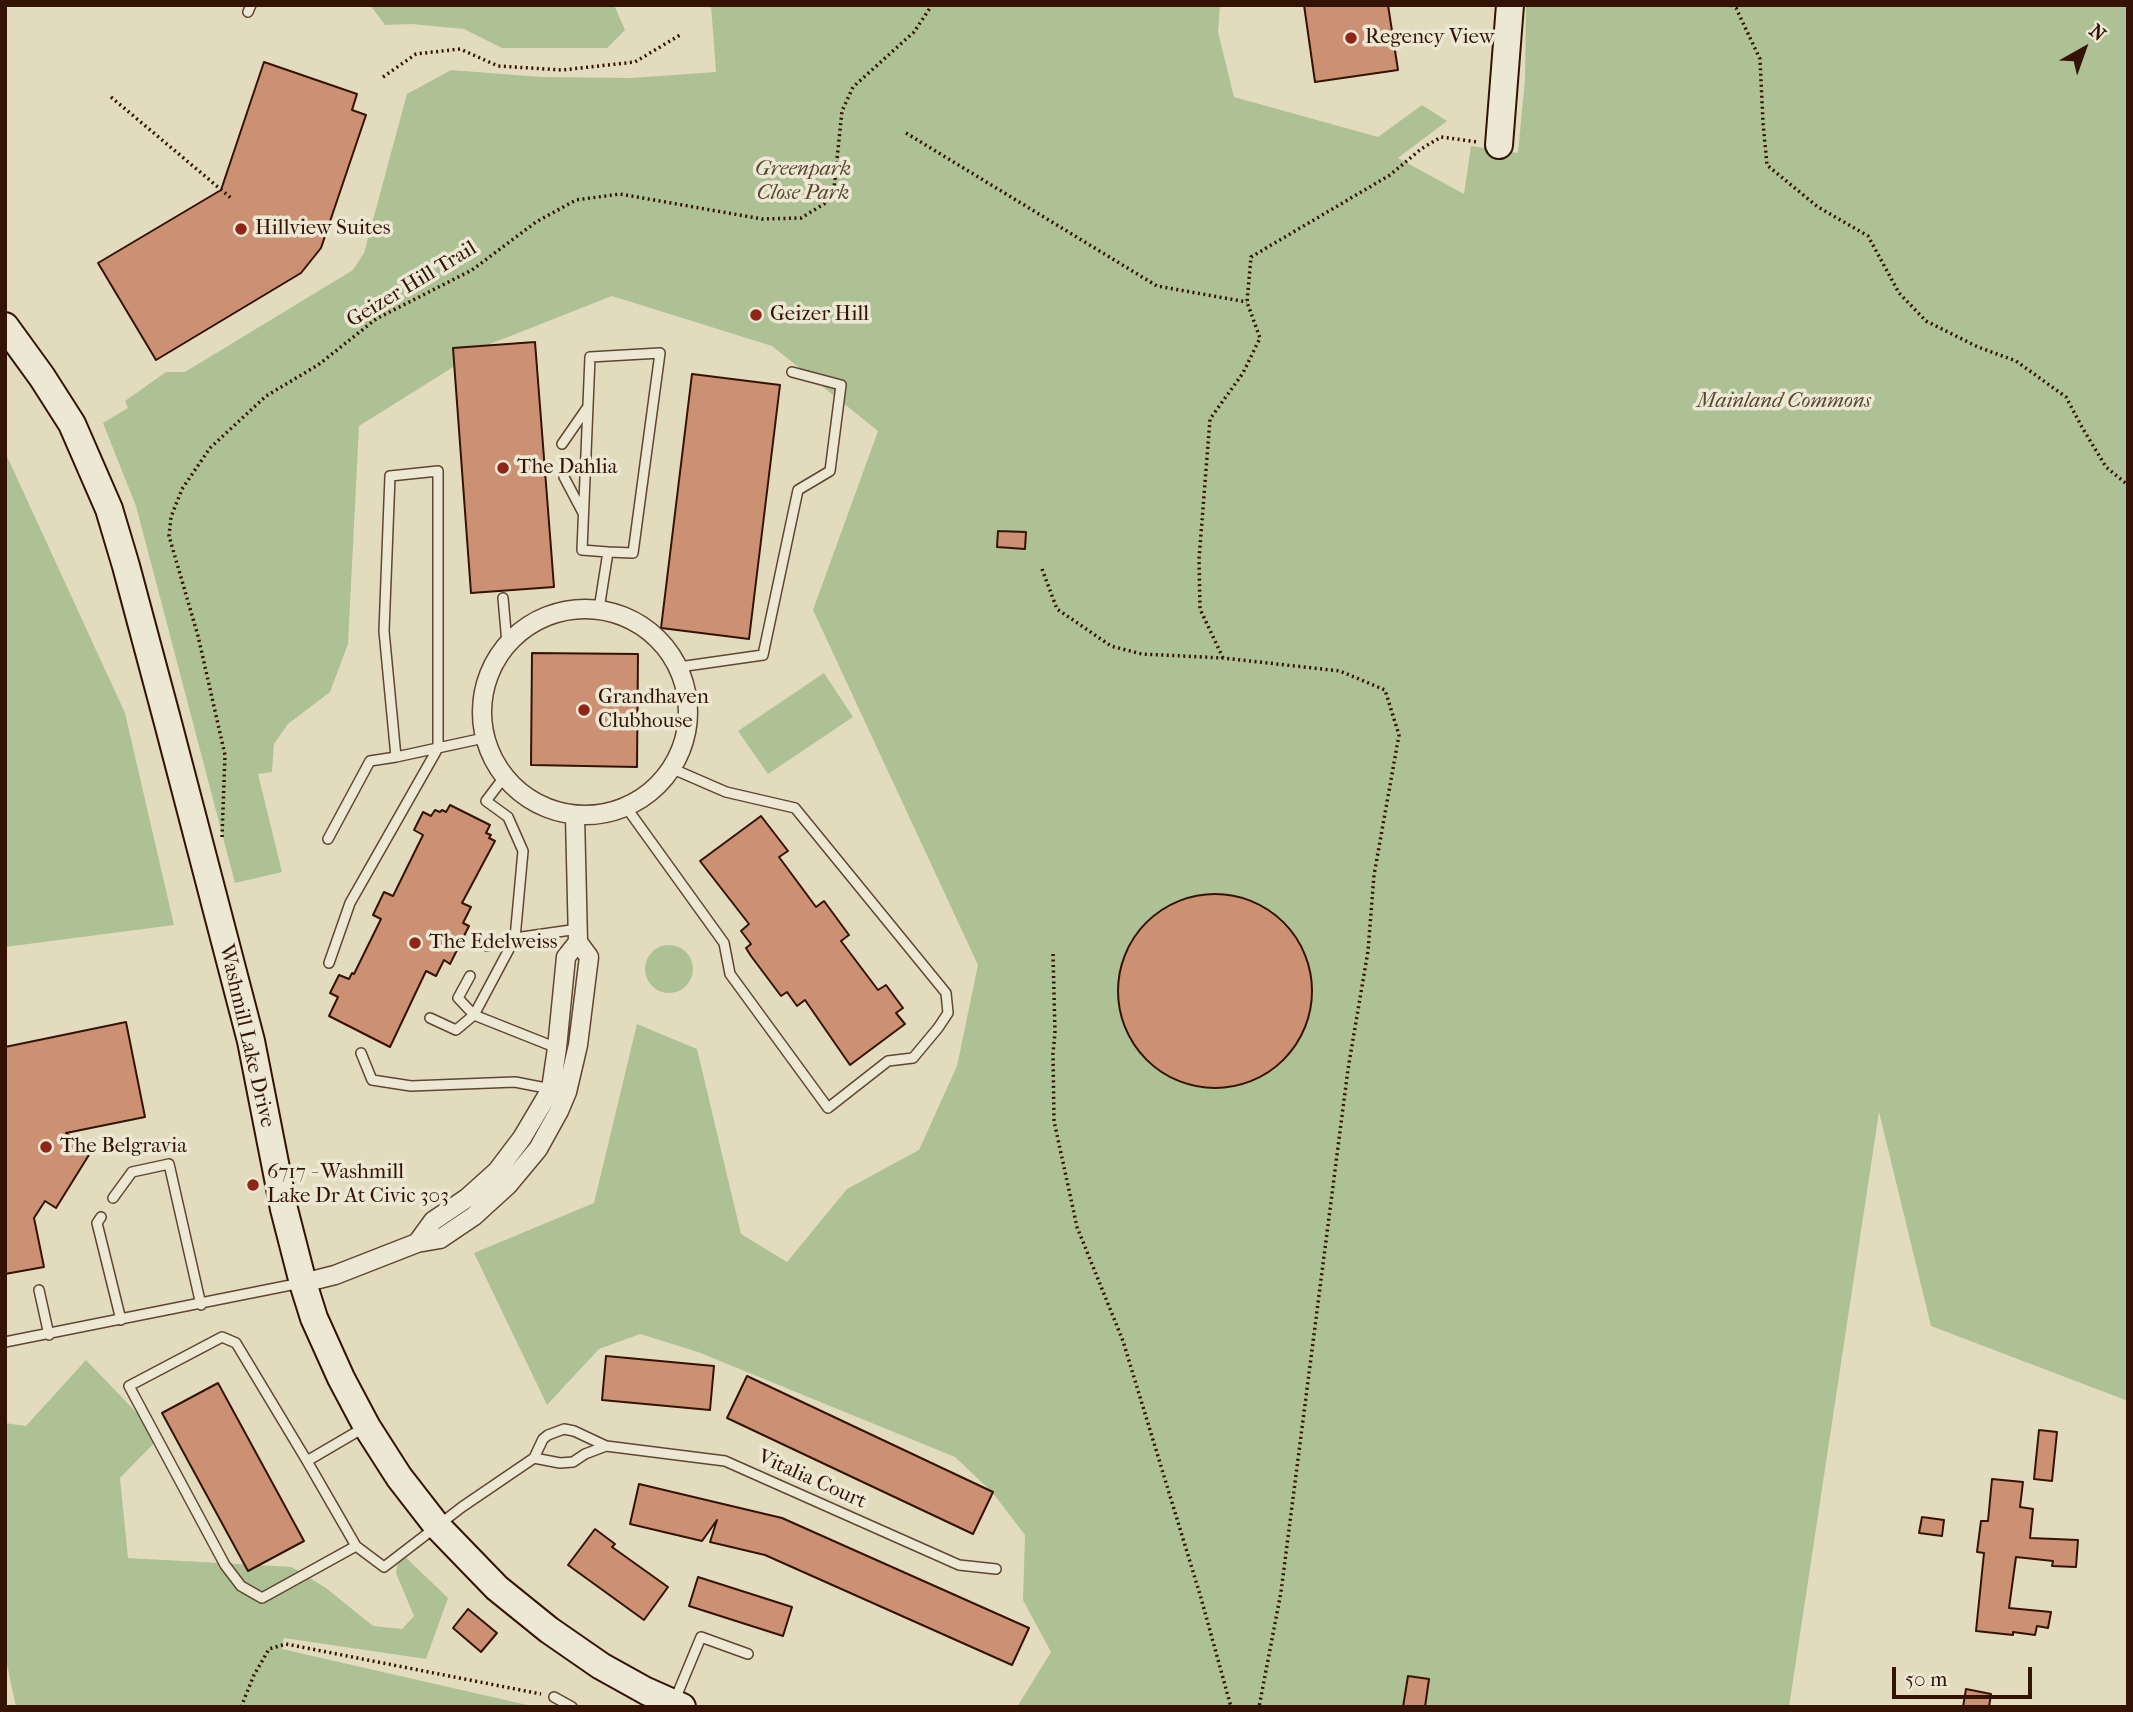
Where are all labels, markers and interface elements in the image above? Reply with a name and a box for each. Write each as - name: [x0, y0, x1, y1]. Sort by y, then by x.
- north arrow: [2049, 14, 2119, 84]
- text: N: [2085, 20, 2110, 46]
- place label: Regency View: [1365, 25, 1494, 51]
- marker: Regency View: [1343, 30, 1359, 46]
- park label: Greenpark Close Park: [755, 157, 851, 207]
- place label: Hillview Suites: [255, 216, 390, 242]
- marker: Hillview Suites: [233, 221, 249, 237]
- street label: Geizer Hill Trail: [343, 236, 481, 334]
- place label: Geizer Hill: [770, 302, 869, 328]
- marker: Geizer Hill: [748, 307, 764, 323]
- park label: Mainland Commons: [1697, 389, 1871, 415]
- place label: The Dahlia: [517, 455, 617, 481]
- marker: The Dahlia: [495, 460, 511, 476]
- place label: Grandhaven Clubhouse: [598, 685, 709, 735]
- marker: Grandhaven Clubhouse: [576, 702, 592, 718]
- place label: The Edelweiss: [429, 930, 558, 956]
- marker: The Edelweiss: [407, 935, 423, 951]
- street label: Washmill Lake Drive: [213, 942, 279, 1130]
- place label: The Belgravia: [60, 1134, 187, 1160]
- marker: The Belgravia: [38, 1139, 54, 1155]
- place label: 6717 - Washmill Lake Dr At Civic 303: [267, 1160, 449, 1210]
- marker: 6717 - Washmill Lake Dr At Civic 303: [245, 1177, 261, 1193]
- street label: Vitalia Court: [754, 1445, 870, 1515]
- scale bar: [1895, 1652, 2035, 1696]
- text: 50 m: [1905, 1667, 1948, 1691]

